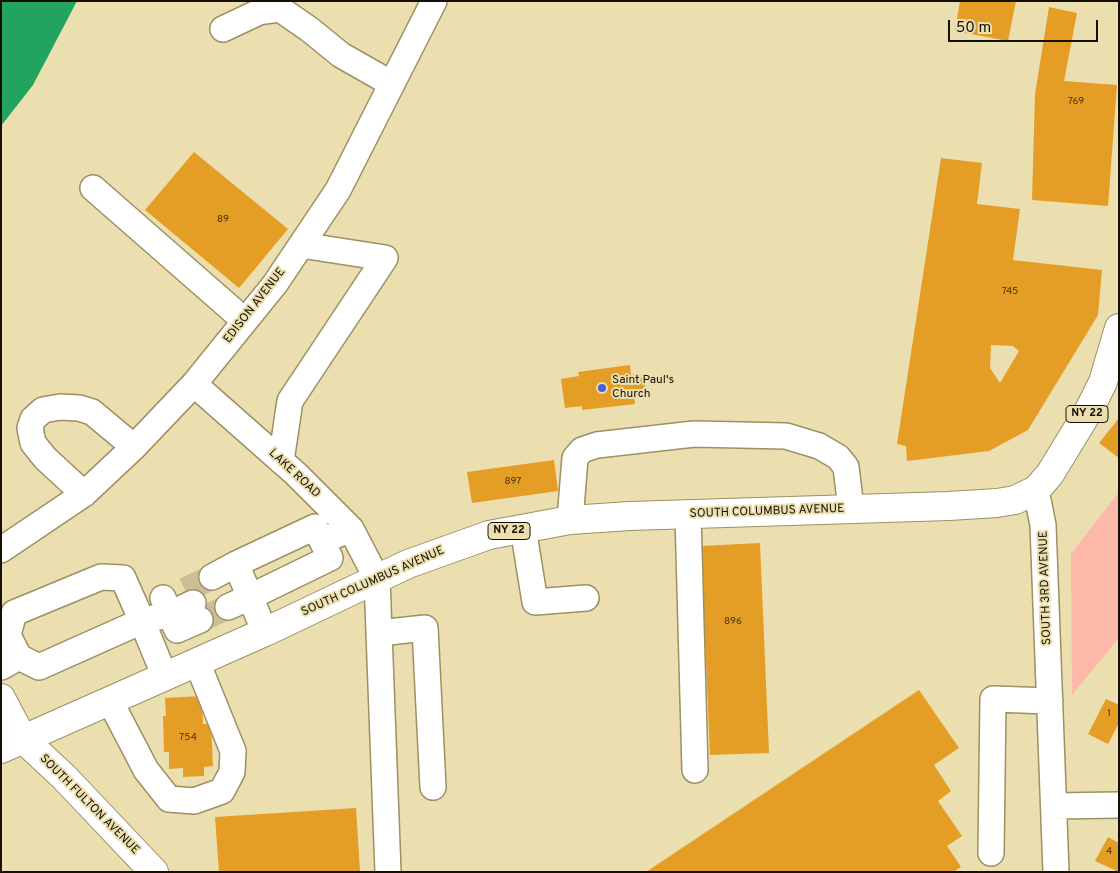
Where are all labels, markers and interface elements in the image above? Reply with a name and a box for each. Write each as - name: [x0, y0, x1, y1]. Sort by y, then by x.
- scale bar: [950, 10, 1100, 42]
- text: 50 m: [956, 19, 991, 38]
- house number: 769: [1068, 96, 1084, 108]
- house number: 89: [217, 214, 229, 226]
- street label: EDISON AVENUE: [221, 265, 289, 347]
- house number: 745: [1002, 286, 1018, 298]
- place label: Saint Paul's Church: [612, 374, 674, 402]
- marker: Saint Paul's Church: [596, 382, 608, 394]
- road number: NY 22: [1066, 406, 1108, 422]
- street label: LAKE ROAD: [265, 447, 323, 501]
- house number: 897: [505, 476, 521, 488]
- street label: SOUTH COLUMBUS AVENUE: [689, 502, 845, 522]
- road number: NY 22: [488, 522, 530, 540]
- street label: SOUTH 3RD AVENUE: [1037, 531, 1055, 645]
- street label: SOUTH COLUMBUS AVENUE: [299, 544, 447, 620]
- house number: 896: [724, 616, 742, 628]
- house number: 1: [1107, 708, 1111, 720]
- house number: 754: [179, 732, 197, 744]
- street label: SOUTH FULTON AVENUE: [36, 752, 142, 858]
- house number: 4: [1106, 846, 1112, 858]

